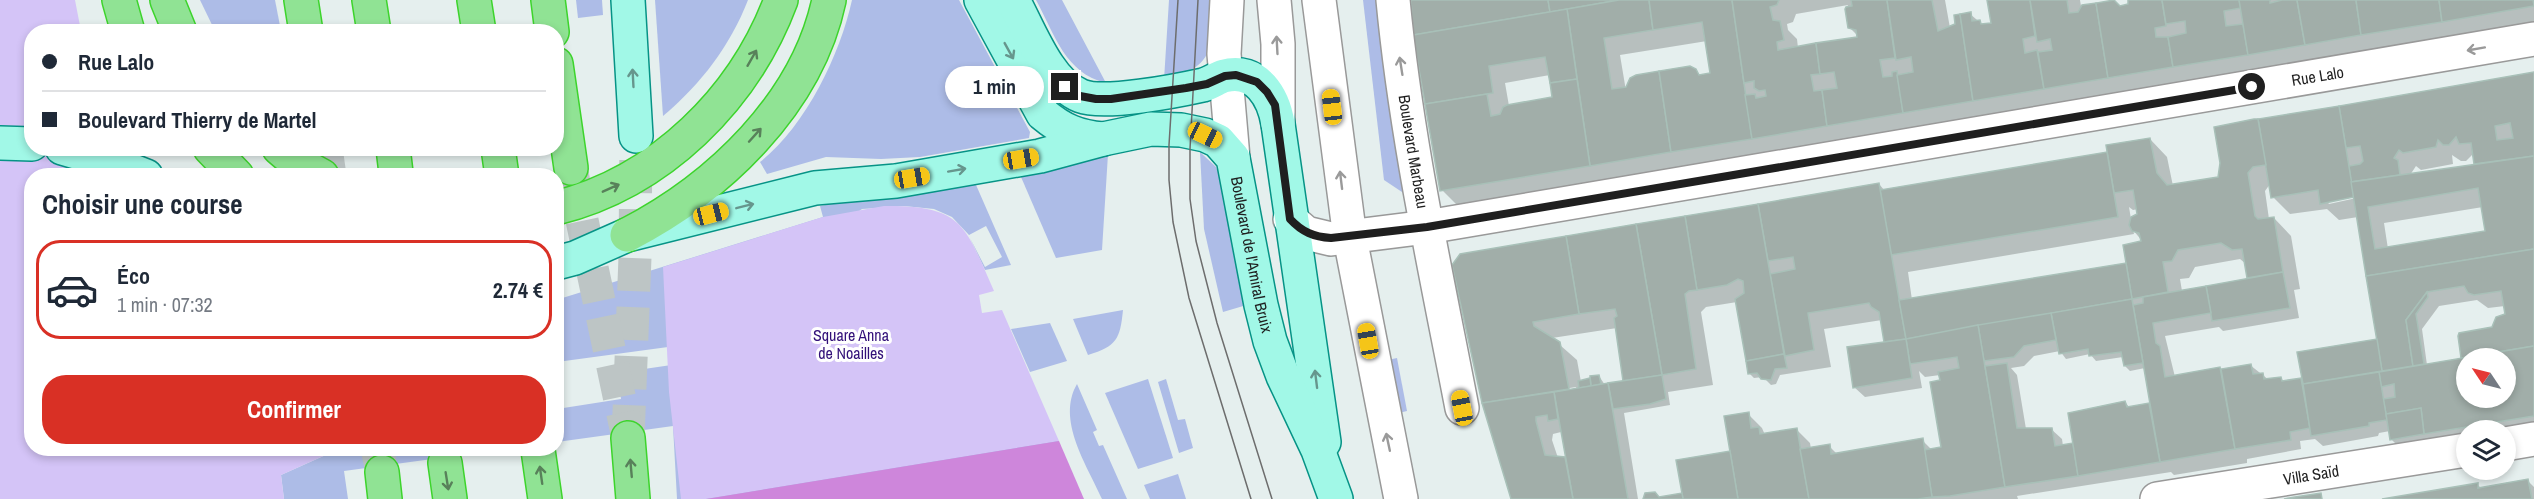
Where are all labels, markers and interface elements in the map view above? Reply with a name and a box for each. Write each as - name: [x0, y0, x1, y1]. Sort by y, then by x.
- one-way arrow: [1272, 35, 1283, 55]
- one-way arrow: [1004, 42, 1015, 60]
- one-way arrow: [2467, 44, 2487, 55]
- text: Rue Lalo: [78, 47, 154, 77]
- one-way arrow: [746, 50, 758, 67]
- one-way arrow: [1395, 57, 1406, 76]
- street label: Rue Lalo: [2290, 61, 2345, 91]
- callout: 1 min: [945, 66, 1044, 108]
- one-way arrow: [628, 68, 639, 88]
- text: 1 min: [973, 73, 1016, 100]
- route end: [1051, 73, 1078, 100]
- route start: [2238, 73, 2265, 100]
- car: [1321, 88, 1343, 126]
- street label: Boulevard Marbeau: [1394, 93, 1434, 210]
- text: Boulevard Thierry de Martel: [78, 105, 317, 135]
- car: [1185, 119, 1225, 151]
- one-way arrow: [748, 128, 762, 143]
- car: [1002, 147, 1040, 171]
- one-way arrow: [947, 164, 967, 175]
- car: [893, 166, 931, 190]
- one-way arrow: [1335, 170, 1346, 190]
- street label: Boulevard de l'Amiral Bruix: [1226, 175, 1279, 335]
- one-way arrow: [602, 181, 620, 193]
- text: Choisir une course: [42, 186, 243, 222]
- one-way arrow: [735, 199, 754, 211]
- car: [691, 201, 731, 227]
- text: Éco: [117, 261, 150, 291]
- icon: car: [45, 263, 99, 317]
- text: 2.74 €: [493, 275, 543, 305]
- text: 1 min · 07:32: [117, 291, 213, 318]
- car: [1356, 322, 1380, 360]
- park label: Square Anna de Noailles: [813, 324, 890, 364]
- north arrow: [2456, 348, 2516, 408]
- map controls: [2456, 348, 2516, 480]
- one-way arrow: [1310, 370, 1321, 389]
- button: Confirmer: [42, 375, 546, 444]
- car: [1450, 389, 1474, 427]
- button: layers: [2456, 420, 2516, 480]
- one-way arrow: [1382, 433, 1393, 452]
- one-way arrow: [625, 459, 636, 479]
- street label: Villa Saïd: [2282, 459, 2340, 490]
- one-way arrow: [536, 465, 547, 485]
- one-way arrow: [442, 471, 453, 491]

